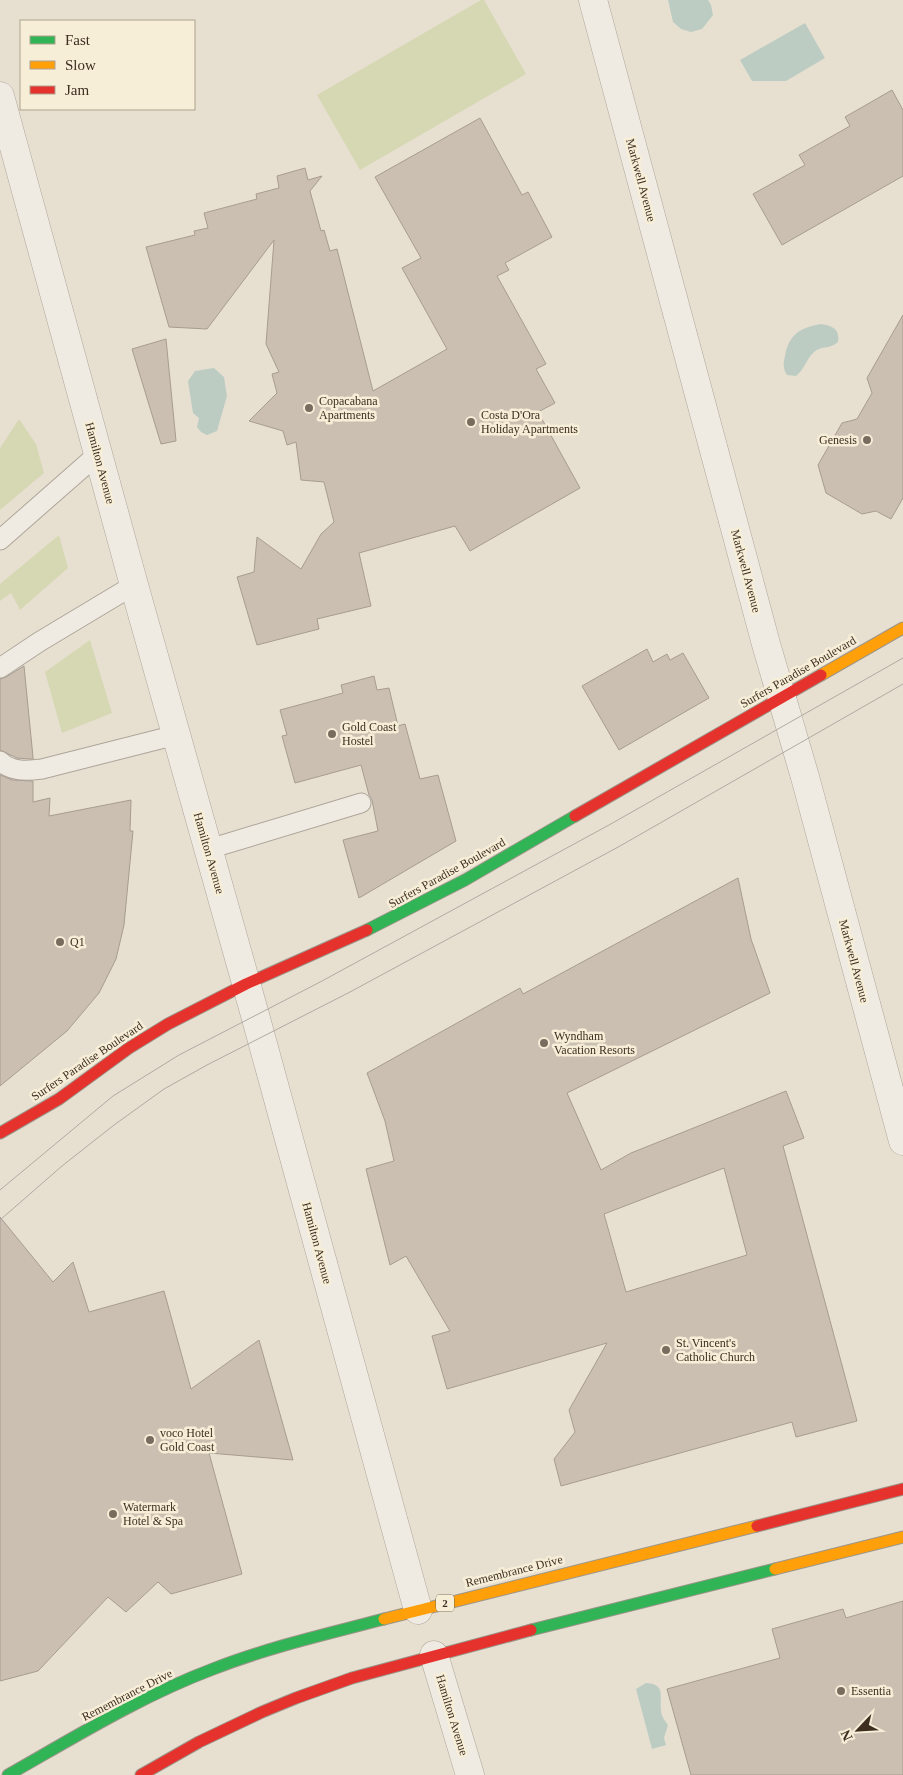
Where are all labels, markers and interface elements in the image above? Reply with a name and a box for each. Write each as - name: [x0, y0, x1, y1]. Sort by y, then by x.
- legend: [20, 20, 195, 110]
- text: Fast: [65, 32, 91, 48]
- text: Slow: [65, 57, 96, 73]
- text: Jam: [65, 82, 89, 98]
- street label: Markwell Avenue: [623, 137, 659, 223]
- place label: Copacabana Apartments: [319, 394, 378, 422]
- marker: Copacabana Apartments: [303, 402, 315, 414]
- place label: Costa D'Ora Holiday Apartments: [481, 408, 578, 436]
- marker: Costa D'Ora Holiday Apartments: [465, 416, 477, 428]
- street label: Hamilton Avenue: [82, 421, 118, 505]
- place label: Genesis: [819, 433, 857, 447]
- marker: Genesis: [861, 434, 873, 446]
- street label: Markwell Avenue: [728, 528, 764, 614]
- street label: Surfers Paradise Boulevard: [738, 633, 858, 711]
- place label: Gold Coast Hostel: [342, 720, 397, 748]
- marker: Gold Coast Hostel: [326, 728, 338, 740]
- street label: Hamilton Avenue: [191, 811, 227, 895]
- street label: Surfers Paradise Boulevard: [386, 835, 508, 911]
- street label: Markwell Avenue: [836, 918, 872, 1004]
- place label: Q1: [70, 935, 85, 949]
- marker: Q1: [54, 936, 66, 948]
- street label: Surfers Paradise Boulevard: [29, 1018, 145, 1104]
- place label: Wyndham Vacation Resorts: [554, 1029, 635, 1057]
- marker: Wyndham Vacation Resorts: [538, 1037, 550, 1049]
- street label: Hamilton Avenue: [299, 1201, 335, 1285]
- place label: St. Vincent's Catholic Church: [676, 1336, 755, 1364]
- marker: St. Vincent's Catholic Church: [660, 1344, 672, 1356]
- place label: voco Hotel Gold Coast: [160, 1426, 215, 1454]
- marker: voco Hotel Gold Coast: [144, 1434, 156, 1446]
- place label: Watermark Hotel & Spa: [123, 1500, 184, 1528]
- marker: Watermark Hotel & Spa: [107, 1508, 119, 1520]
- street label: Remembrance Drive: [464, 1552, 564, 1590]
- road number: 2: [436, 1595, 454, 1612]
- street label: Remembrance Drive: [79, 1666, 175, 1724]
- street label: Hamilton Avenue: [433, 1673, 471, 1757]
- place label: Essentia: [851, 1684, 892, 1698]
- marker: Essentia: [835, 1685, 847, 1697]
- north arrow: [833, 1705, 883, 1755]
- text: N: [838, 1728, 856, 1743]

